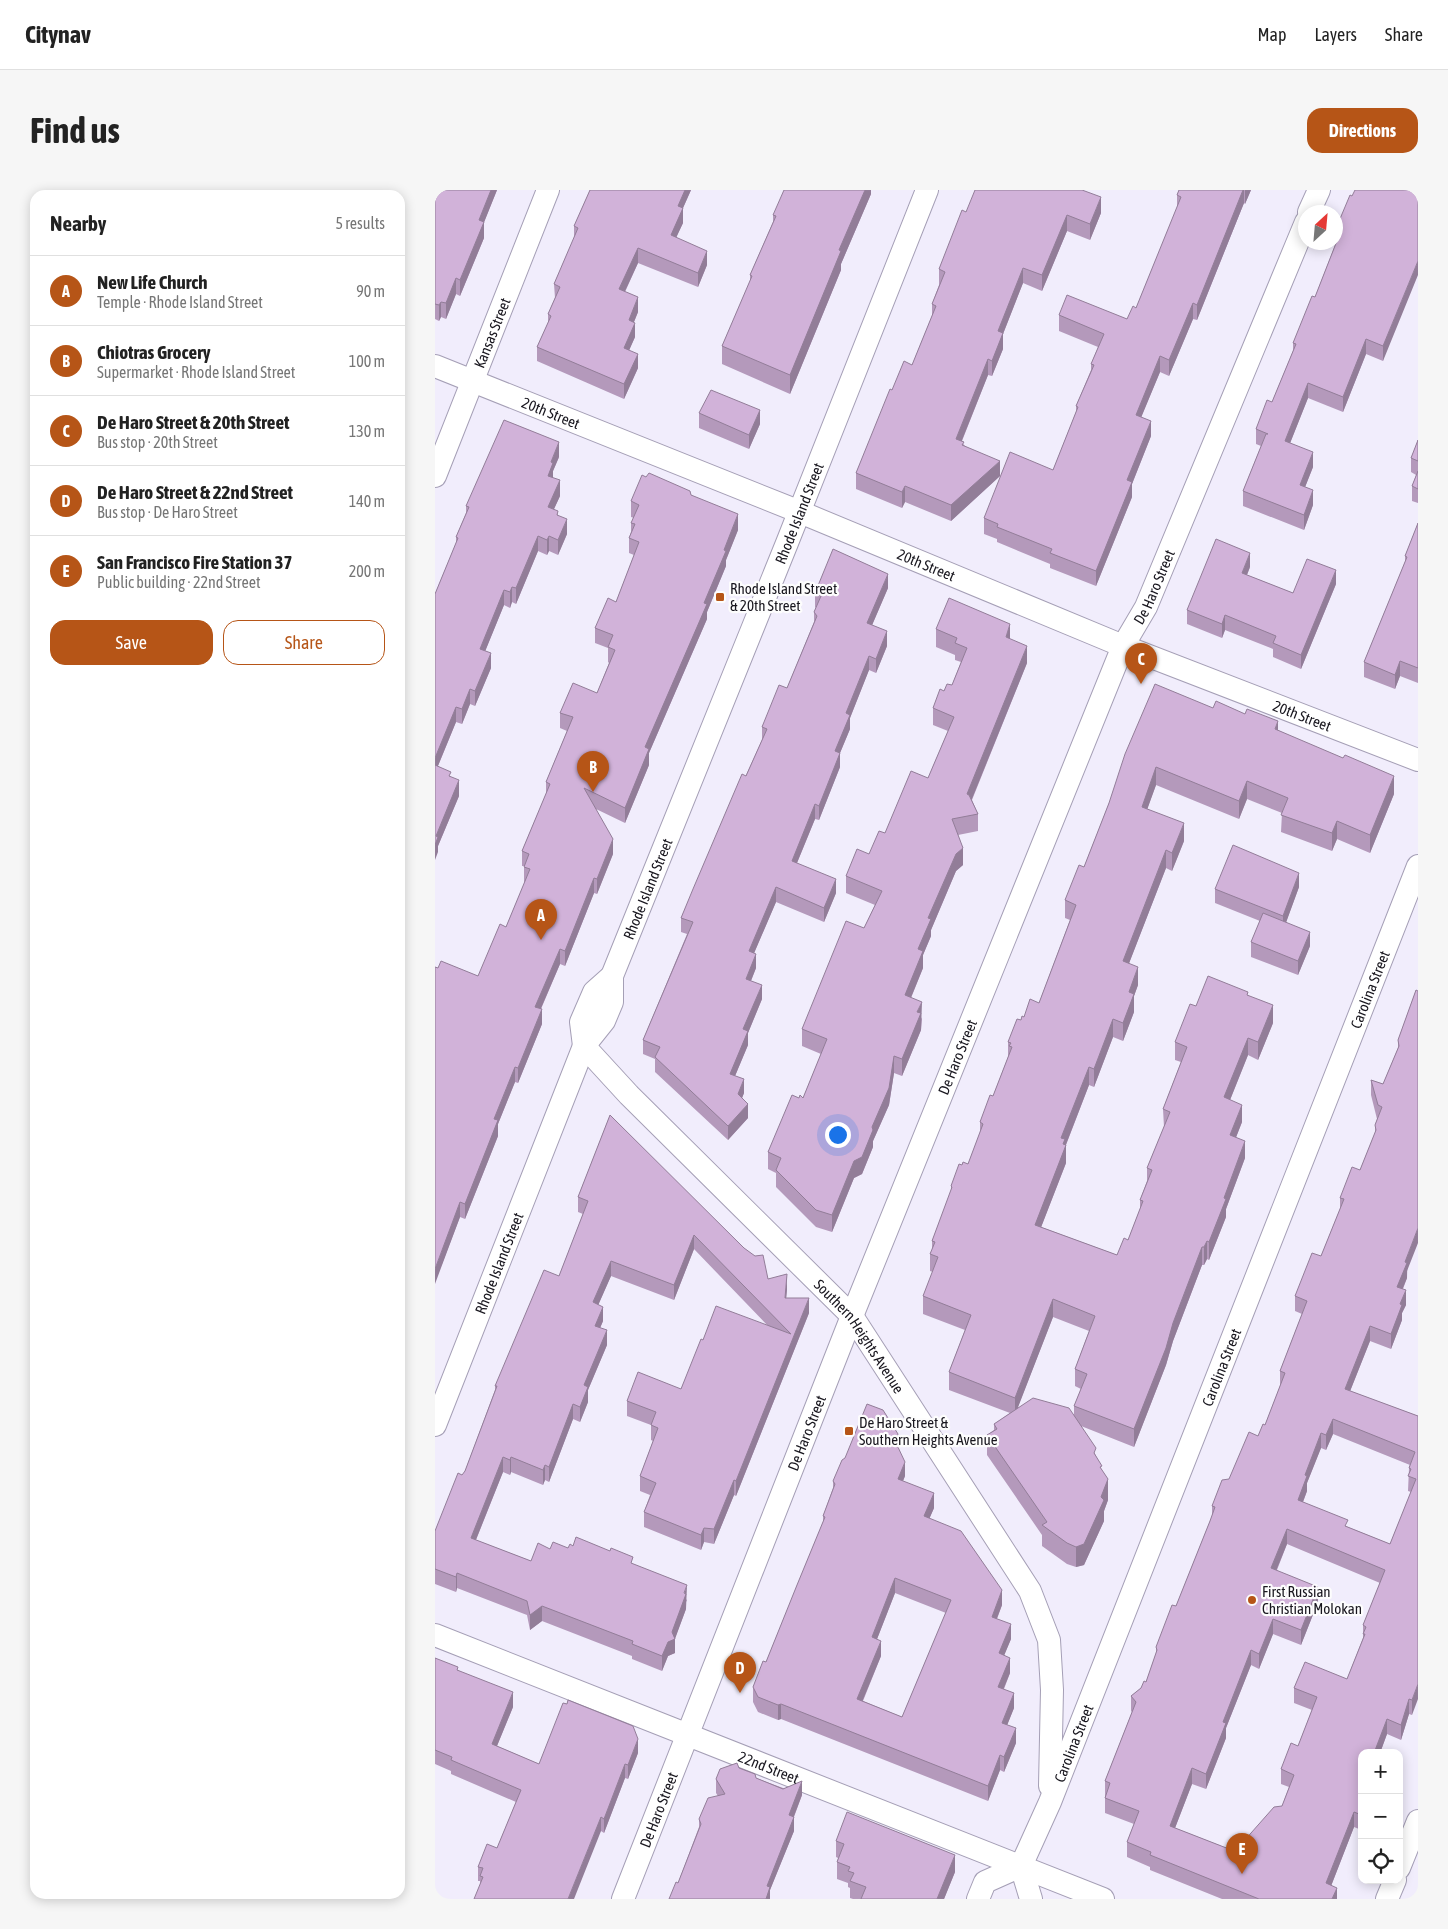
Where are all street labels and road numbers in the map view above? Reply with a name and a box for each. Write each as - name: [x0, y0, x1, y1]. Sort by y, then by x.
- street label: Kansas Street: [470, 295, 513, 370]
- street label: 20th Street: [520, 393, 582, 432]
- street label: Rhode Island Street: [771, 460, 827, 566]
- street label: 20th Street: [895, 545, 958, 584]
- street label: De Haro Street: [1129, 547, 1177, 627]
- street label: 20th Street: [1271, 696, 1334, 734]
- street label: Rhode Island Street: [619, 836, 675, 942]
- street label: Carolina Street: [1347, 948, 1392, 1031]
- street label: De Haro Street: [934, 1017, 980, 1097]
- street label: Rhode Island Street: [471, 1210, 526, 1316]
- street label: Southern Heights Avenue: [811, 1276, 908, 1396]
- street label: Carolina Street: [1198, 1326, 1244, 1408]
- street label: De Haro Street: [784, 1393, 829, 1473]
- street label: Carolina Street: [1050, 1702, 1096, 1784]
- street label: 22nd Street: [736, 1747, 802, 1787]
- street label: De Haro Street: [636, 1770, 681, 1850]

